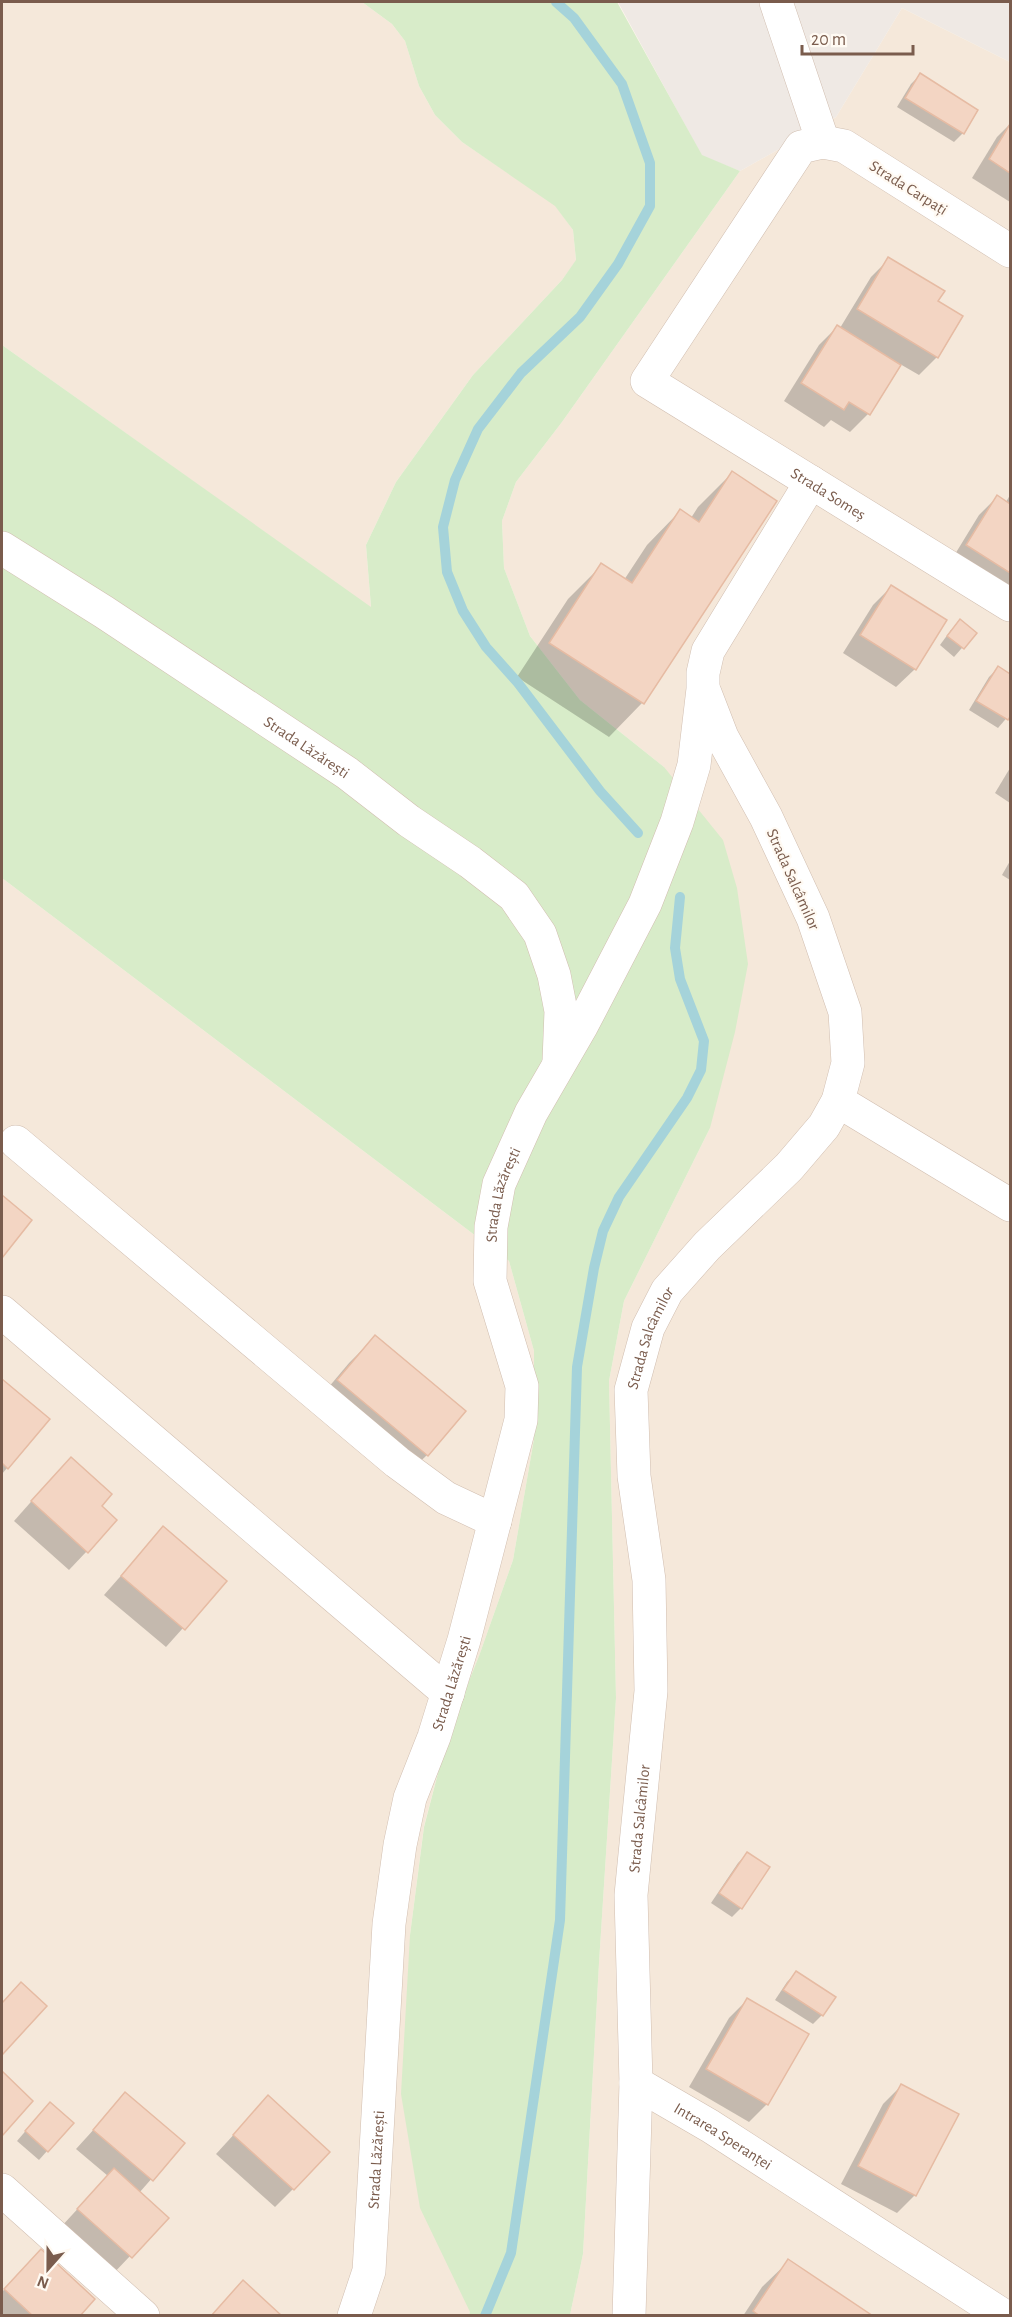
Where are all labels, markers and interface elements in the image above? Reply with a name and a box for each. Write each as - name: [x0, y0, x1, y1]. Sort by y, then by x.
- scale bar: [802, 18, 913, 56]
- text: 20 m: [811, 31, 846, 49]
- street label: Strada Carpați: [866, 158, 950, 220]
- street label: Strada Someș: [788, 465, 868, 525]
- street label: Strada Lăzărești: [261, 713, 352, 781]
- street label: Strada Salcâmilor: [764, 827, 823, 933]
- street label: Strada Lăzărești: [484, 1145, 524, 1243]
- street label: Strada Salcâmilor: [625, 1283, 677, 1391]
- street label: Strada Lăzărești: [429, 1634, 474, 1733]
- street label: Strada Salcâmilor: [626, 1763, 653, 1874]
- street label: Intrarea Speranței: [671, 2100, 775, 2173]
- street label: Strada Lăzărești: [366, 2110, 389, 2209]
- north arrow: [18, 2239, 78, 2299]
- text: N: [35, 2273, 51, 2292]

